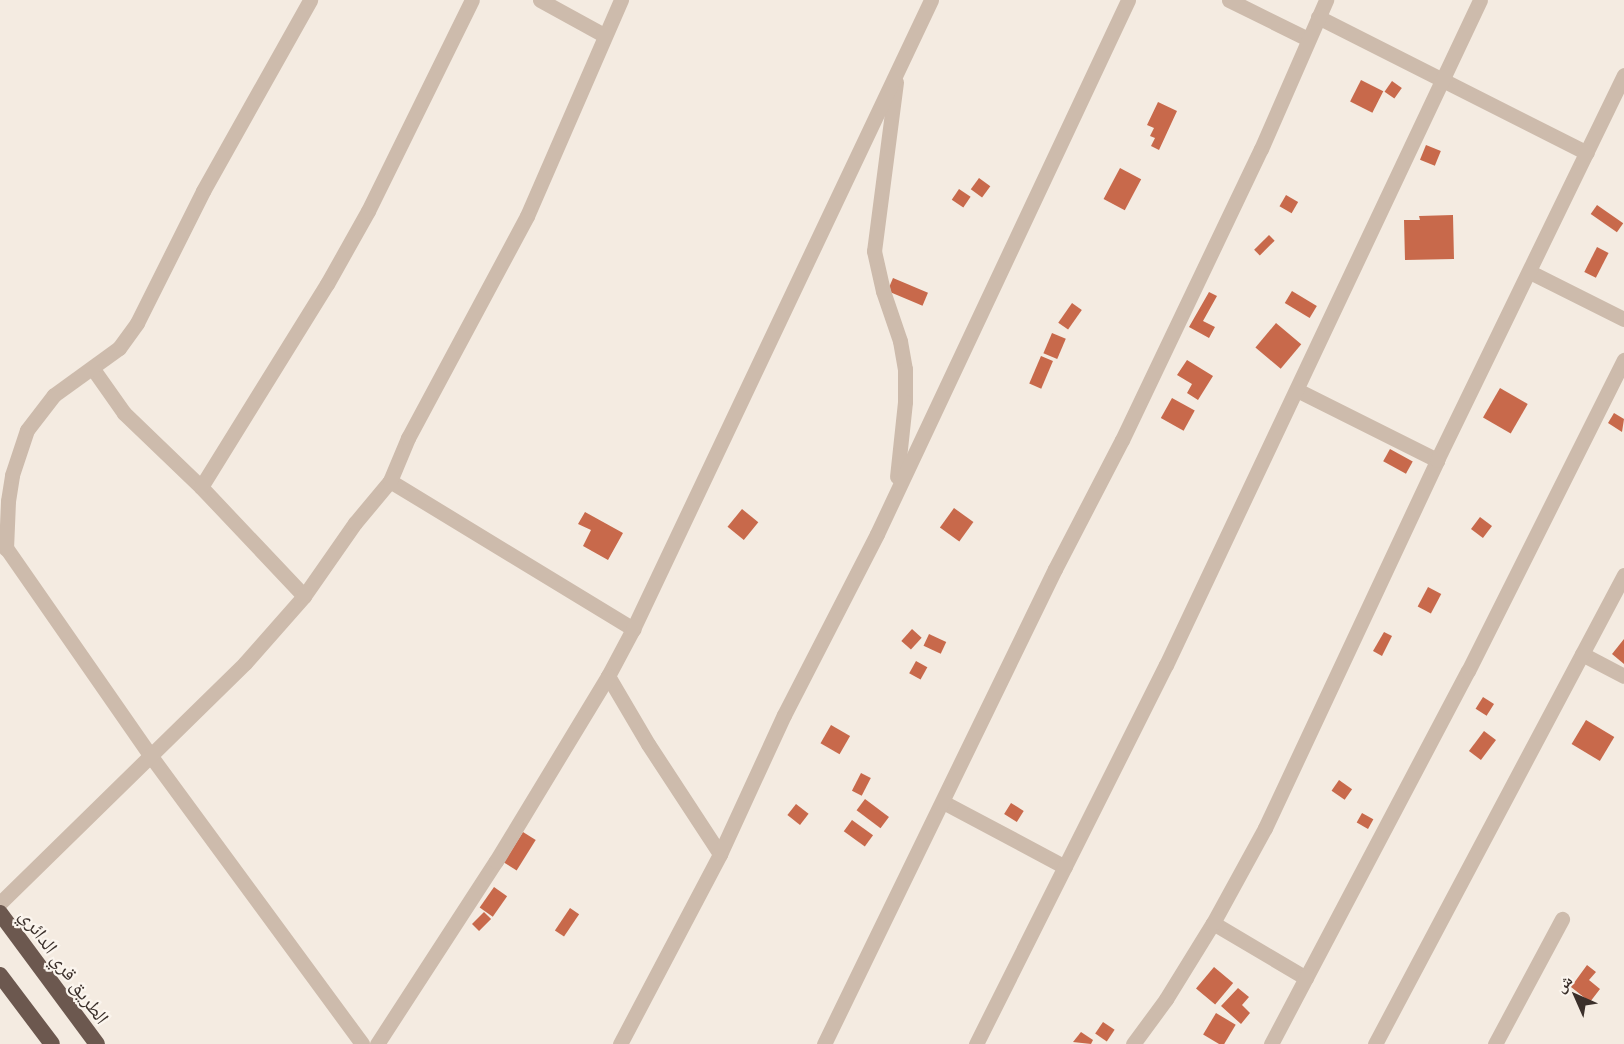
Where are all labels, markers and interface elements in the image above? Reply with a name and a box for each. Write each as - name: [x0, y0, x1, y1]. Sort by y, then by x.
- street label: الطريق قري الدائري: [15, 904, 115, 1028]
- north arrow: [1546, 966, 1606, 1026]
- text: ش: [1550, 970, 1576, 996]

